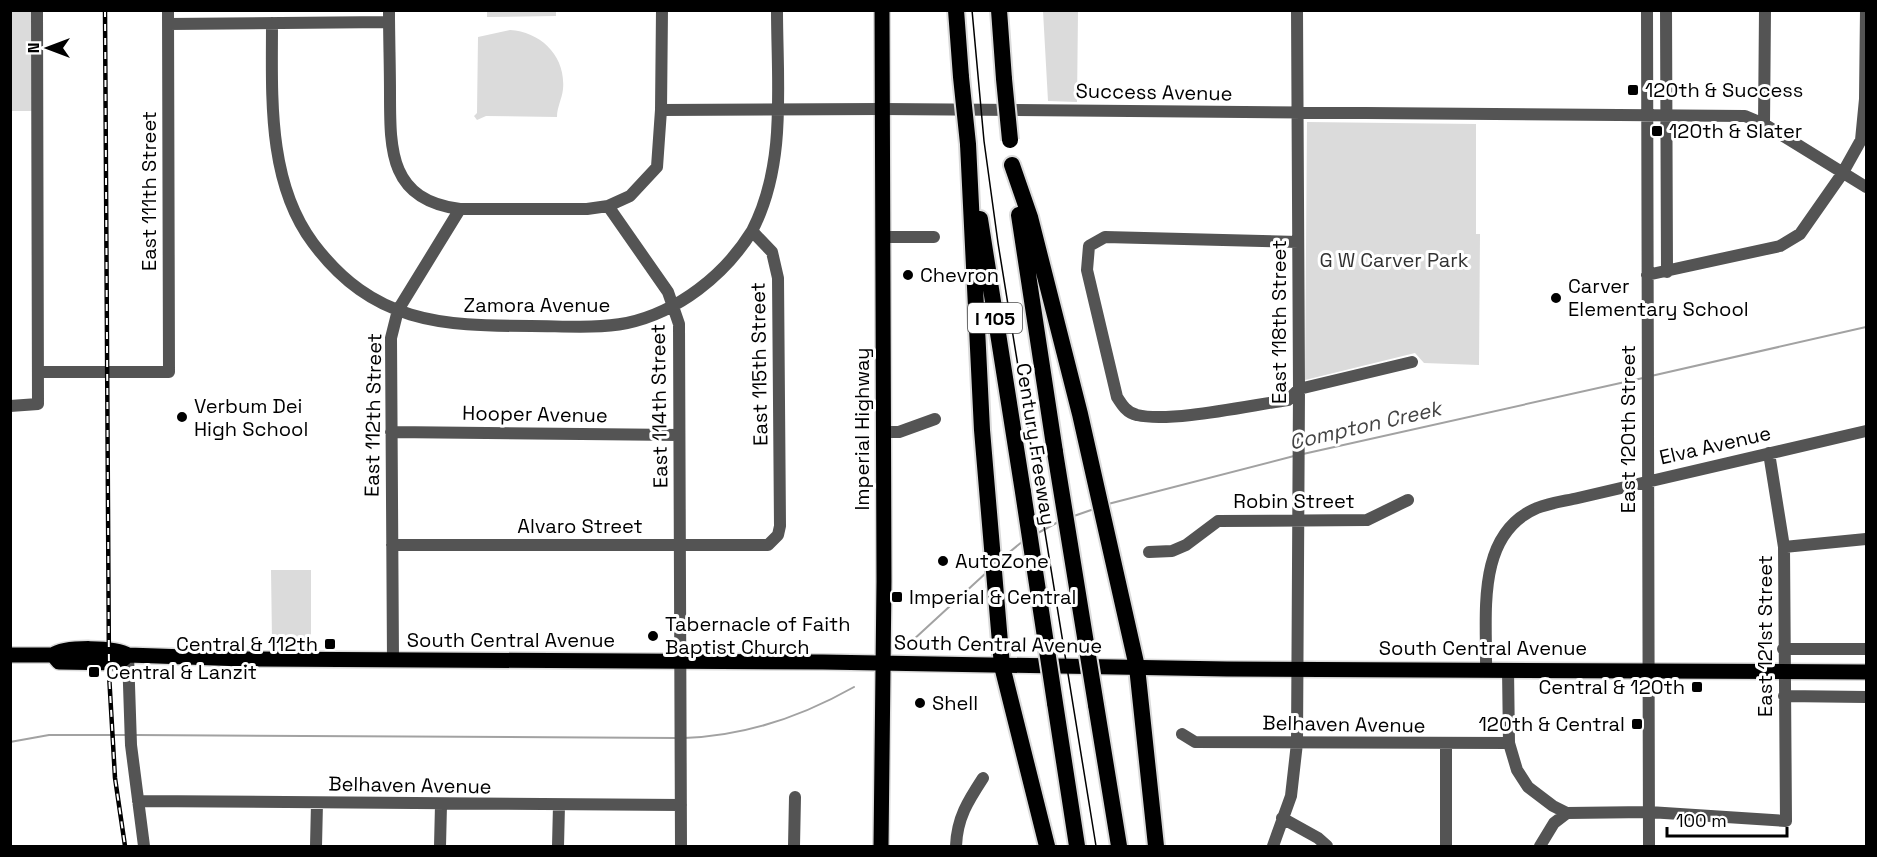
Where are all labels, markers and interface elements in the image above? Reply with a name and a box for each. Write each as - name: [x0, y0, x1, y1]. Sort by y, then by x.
- north arrow: [18, 18, 78, 78]
- text: N: [23, 43, 44, 53]
- place label: 120th & Success: [1645, 77, 1803, 103]
- street label: Success Avenue: [1075, 78, 1233, 106]
- marker: 120th & Success: [1626, 83, 1640, 97]
- street label: East 111th Street: [136, 111, 162, 271]
- place label: 120th & Slater: [1669, 118, 1802, 144]
- marker: 120th & Slater: [1650, 124, 1664, 138]
- street label: East 118th Street: [1266, 240, 1292, 404]
- park label: G W Carver Park: [1319, 247, 1469, 273]
- place label: Chevron: [920, 262, 999, 288]
- marker: Chevron: [901, 268, 915, 282]
- place label: Carver Elementary School: [1568, 273, 1749, 322]
- street label: East 115th Street: [745, 282, 773, 446]
- marker: Carver Elementary School: [1549, 291, 1563, 305]
- street label: Zamora Avenue: [464, 292, 610, 318]
- road number: I 105: [968, 303, 1022, 333]
- street label: East 114th Street: [645, 324, 673, 488]
- street label: East 112th Street: [359, 333, 387, 497]
- street label: East 120th Street: [1615, 345, 1641, 513]
- street label: Imperial Highway: [849, 347, 875, 511]
- street label: Century Freeway: [1010, 361, 1062, 527]
- place label: Verbum Dei High School: [194, 393, 308, 442]
- water label: Compton Creek: [1286, 394, 1446, 456]
- street label: Hooper Avenue: [462, 400, 608, 428]
- marker: Verbum Dei High School: [175, 410, 189, 424]
- street label: Elva Avenue: [1657, 420, 1773, 470]
- street label: Robin Street: [1233, 488, 1355, 514]
- street label: Alvaro Street: [517, 513, 643, 539]
- place label: AutoZone: [955, 548, 1049, 574]
- marker: AutoZone: [936, 554, 950, 568]
- street label: East 121st Street: [1752, 555, 1778, 717]
- place label: Imperial & Central: [909, 584, 1076, 610]
- marker: Imperial & Central: [890, 590, 904, 604]
- place label: Tabernacle of Faith Baptist Church: [665, 611, 851, 660]
- street label: South Central Avenue: [407, 627, 615, 653]
- marker: Tabernacle of Faith Baptist Church: [646, 629, 660, 643]
- street label: South Central Avenue: [894, 629, 1102, 659]
- place label: Central & 112th: [176, 631, 318, 657]
- street label: South Central Avenue: [1379, 635, 1587, 661]
- marker: Central & 112th: [323, 637, 337, 651]
- place label: Central & Lanzit: [106, 659, 257, 685]
- marker: Central & Lanzit: [87, 665, 101, 679]
- place label: Central & 120th: [1538, 674, 1685, 700]
- marker: Central & 120th: [1690, 680, 1704, 694]
- place label: Shell: [932, 690, 978, 716]
- marker: Shell: [913, 696, 927, 710]
- street label: Belhaven Avenue: [1262, 710, 1426, 738]
- place label: 120th & Central: [1478, 711, 1625, 737]
- marker: 120th & Central: [1630, 717, 1644, 731]
- street label: Belhaven Avenue: [328, 771, 492, 799]
- scale bar: [1667, 800, 1787, 838]
- text: 100 m: [1676, 809, 1727, 832]

